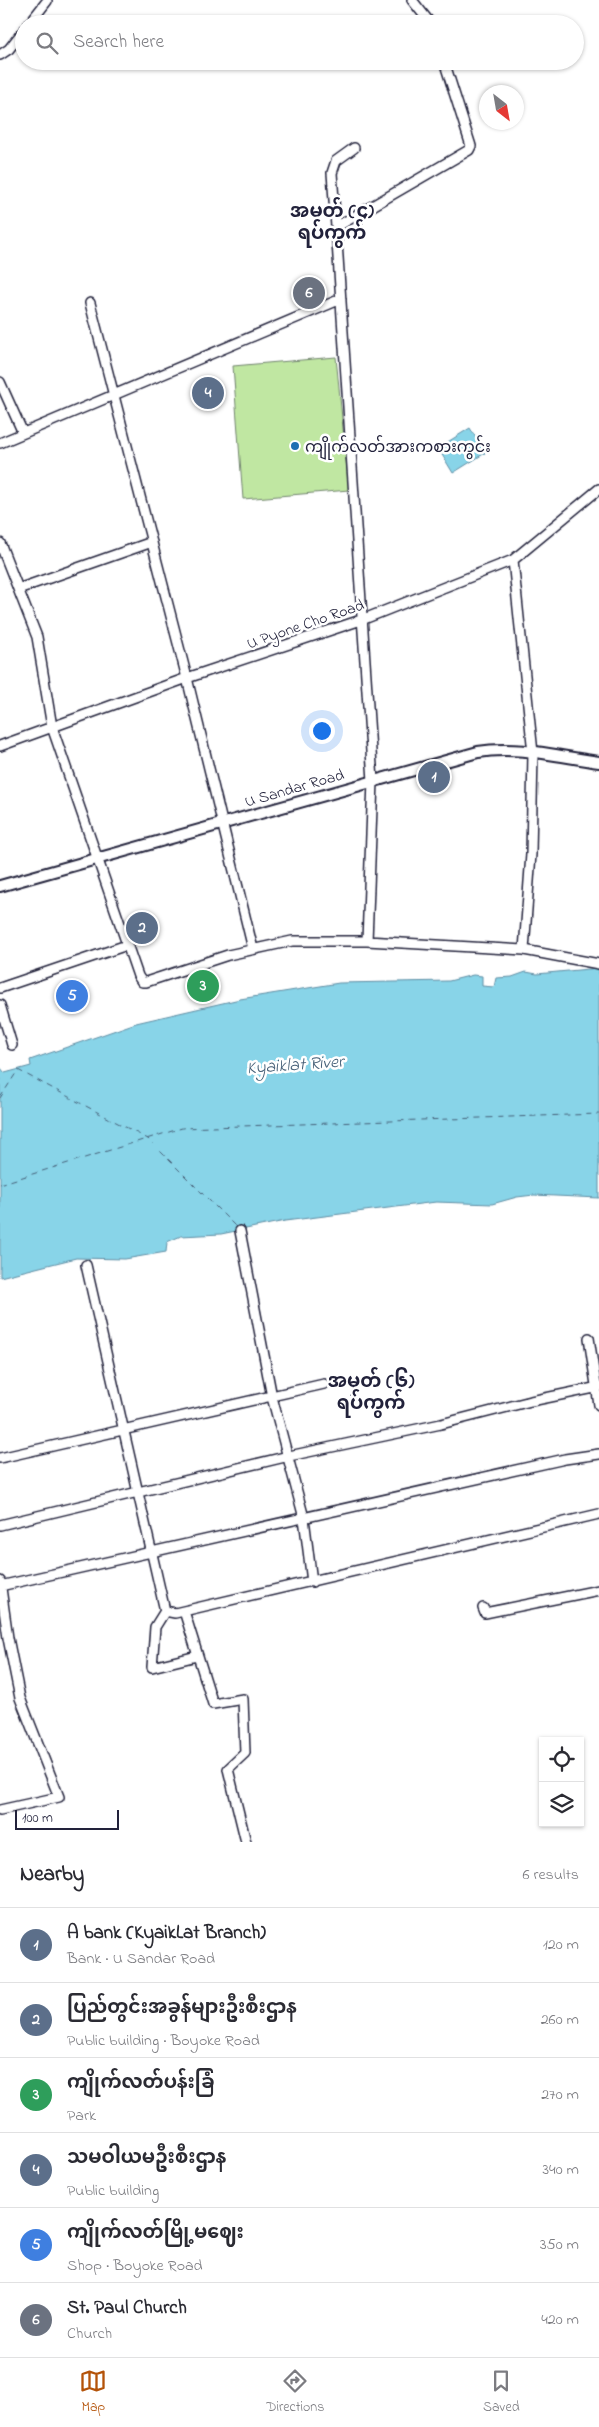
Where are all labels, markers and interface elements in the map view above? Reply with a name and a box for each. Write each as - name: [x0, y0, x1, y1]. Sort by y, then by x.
- search box: [15, 15, 584, 70]
- icon: search: [33, 29, 61, 57]
- text: Search here: [73, 29, 164, 56]
- north arrow: [479, 85, 524, 130]
- district label: အမှတ် (၄) ရပ်ကွက်: [290, 197, 374, 248]
- pin: 6: [293, 274, 325, 312]
- pin: 4: [192, 374, 224, 412]
- place label: ကျိုက်လတ်အားကစားကွင်း: [305, 435, 491, 460]
- marker: ကျိုက်လတ်အားကစားကွင်း: [289, 440, 301, 452]
- street label: U Pyone Cho Road: [244, 594, 368, 656]
- your location: [309, 718, 335, 744]
- pin: 1: [418, 758, 450, 796]
- street label: U Sandar Road: [242, 763, 347, 815]
- pin: 2: [126, 909, 158, 947]
- pin: 3: [187, 967, 219, 1005]
- pin: 5: [56, 977, 88, 1015]
- water label: Kyaiklat River: [246, 1049, 347, 1082]
- district label: အမှတ် (၆) ရပ်ကွက်: [328, 1367, 415, 1418]
- map controls: [539, 1737, 584, 1827]
- button: locate: [539, 1737, 584, 1782]
- button: layers: [539, 1782, 584, 1827]
- scale bar: [15, 1807, 119, 1830]
- text: 100 m: [22, 1808, 53, 1829]
- text: Nearby: [20, 1860, 84, 1890]
- text: 6 results: [522, 1863, 579, 1887]
- text: A bank (KyaikLat Branch): [67, 1920, 266, 1947]
- text: 1: [33, 1933, 39, 1957]
- text: 120 m: [543, 1933, 579, 1957]
- text: Bank · U Sandar Road: [67, 1947, 215, 1971]
- text: ပြည်တွင်းအခွန်များဦးစီးဌာန: [67, 1995, 297, 2022]
- text: 2: [32, 2008, 40, 2032]
- text: 260 m: [541, 2008, 579, 2032]
- text: Public building · Boyoke Road: [67, 2029, 260, 2053]
- text: ကျိုက်လတ်ပန်းခြံ: [67, 2070, 214, 2097]
- text: 3: [33, 2083, 39, 2107]
- text: 270 m: [541, 2083, 579, 2107]
- text: Park: [67, 2104, 96, 2128]
- text: သမဝါယမဦးစီးဌာန: [67, 2145, 226, 2172]
- text: 4: [33, 2158, 39, 2182]
- text: 340 m: [542, 2158, 579, 2182]
- text: Public building: [67, 2179, 159, 2203]
- text: ကျိုက်လတ်မြို့မဈေး: [67, 2220, 244, 2247]
- text: 5: [31, 2233, 41, 2257]
- text: 350 m: [540, 2233, 579, 2257]
- text: Shop · Boyoke Road: [67, 2254, 203, 2278]
- text: St. Paul Church: [67, 2295, 187, 2322]
- text: 6: [32, 2308, 40, 2332]
- text: 420 m: [541, 2308, 579, 2332]
- text: Church: [67, 2322, 112, 2346]
- tab: Map: [79, 2367, 107, 2418]
- tab: Directions: [266, 2367, 324, 2418]
- tab: Saved: [483, 2367, 520, 2418]

